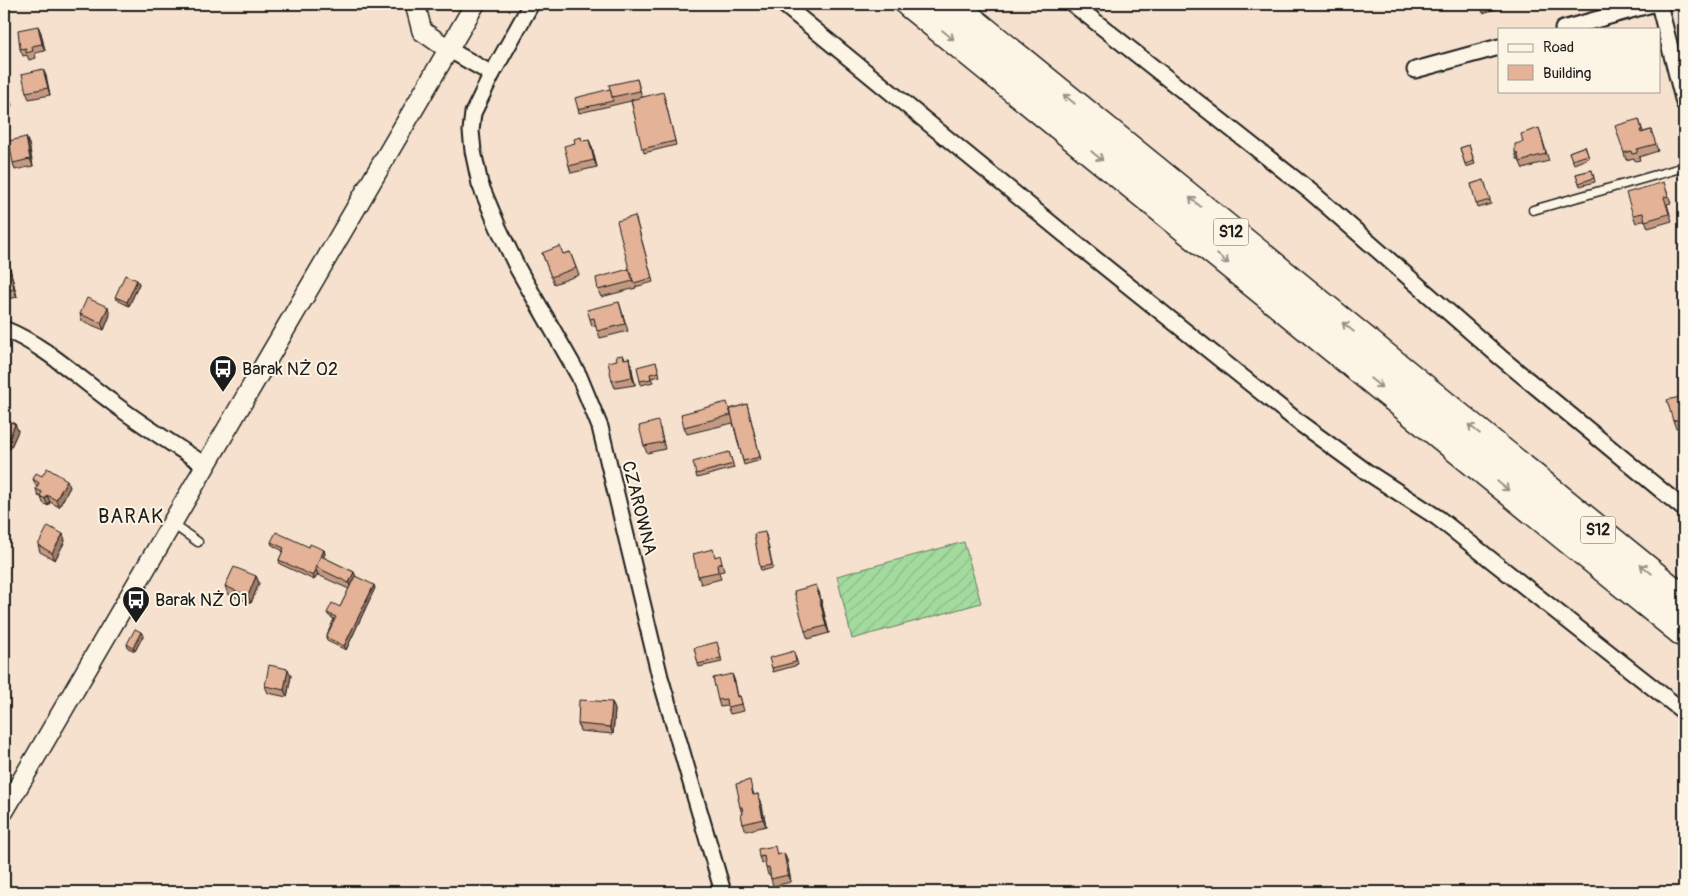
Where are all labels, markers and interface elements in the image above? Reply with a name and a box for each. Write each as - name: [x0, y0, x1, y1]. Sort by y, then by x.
- legend: [1498, 28, 1660, 92]
- one-way arrow: [941, 29, 954, 40]
- text: Road: [1543, 38, 1574, 57]
- text: Building: [1543, 64, 1591, 83]
- one-way arrow: [1062, 94, 1075, 105]
- one-way arrow: [1090, 150, 1103, 161]
- one-way arrow: [1188, 196, 1201, 208]
- road number: S12: [1214, 218, 1248, 246]
- one-way arrow: [1216, 253, 1229, 264]
- one-way arrow: [1342, 321, 1355, 332]
- bus stop icon: Barak NŻ 02: [208, 354, 238, 393]
- place label: Barak NŻ 02: [242, 358, 338, 381]
- one-way arrow: [1370, 378, 1383, 389]
- one-way arrow: [1468, 423, 1481, 434]
- street label: CZAROWNA: [616, 459, 662, 558]
- one-way arrow: [1496, 480, 1509, 491]
- district label: BARAK: [98, 504, 164, 529]
- road number: S12: [1580, 516, 1616, 544]
- one-way arrow: [1640, 563, 1653, 574]
- bus stop icon: Barak NŻ 01: [121, 585, 151, 624]
- place label: Barak NŻ 01: [155, 589, 248, 612]

